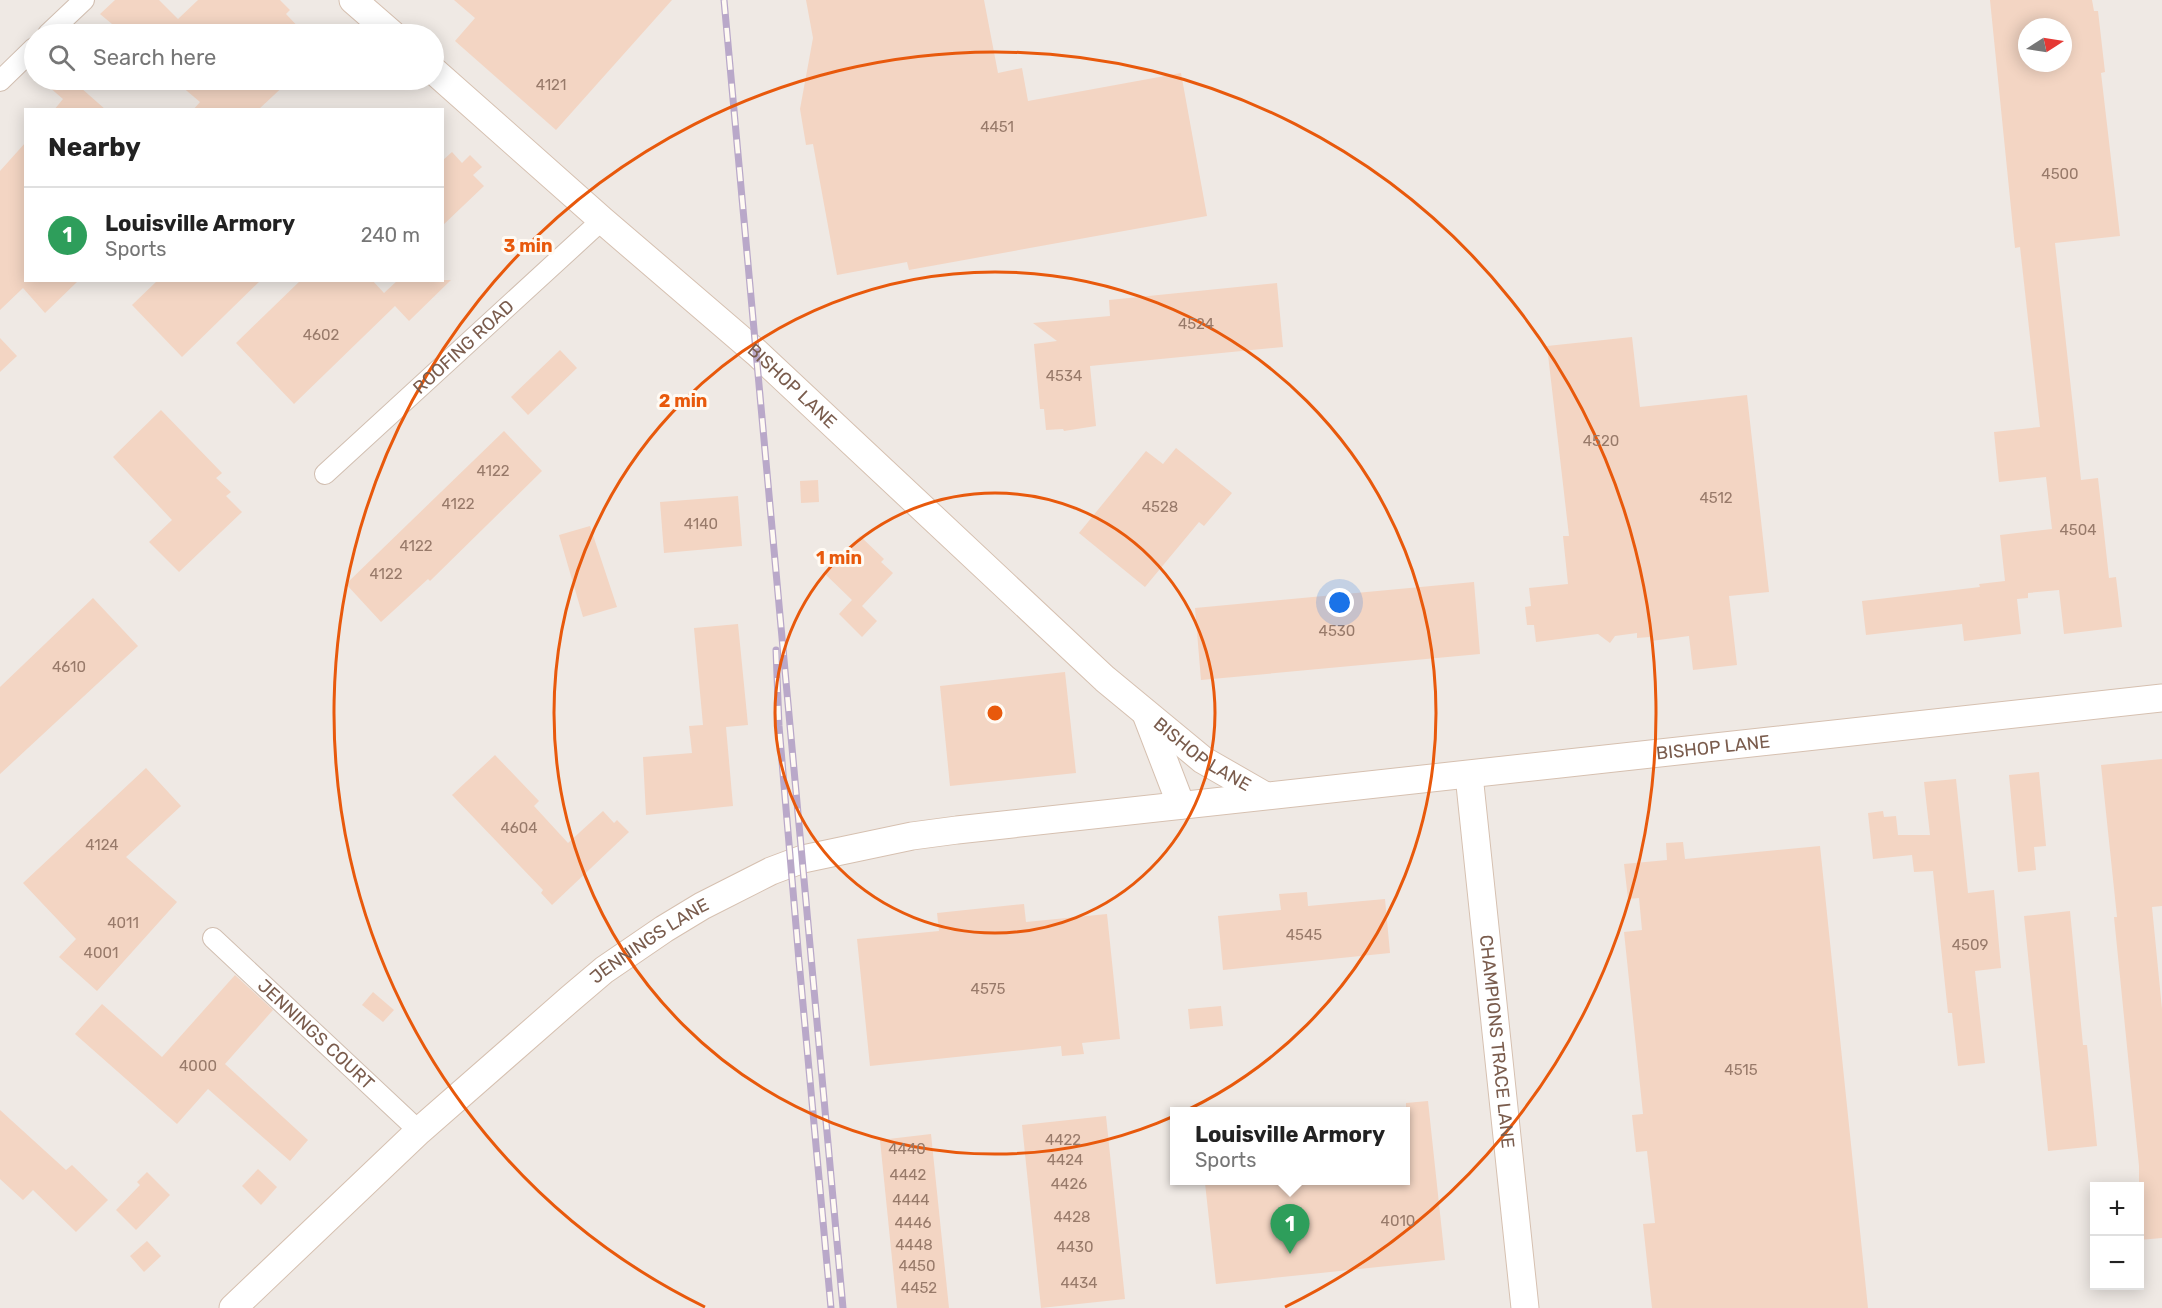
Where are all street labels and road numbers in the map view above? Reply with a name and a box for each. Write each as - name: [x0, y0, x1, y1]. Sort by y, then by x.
- street label: ROOFING ROAD: [409, 295, 519, 399]
- street label: BISHOP LANE: [743, 339, 841, 433]
- street label: BISHOP LANE: [1149, 713, 1255, 796]
- street label: BISHOP LANE: [1655, 730, 1771, 765]
- street label: JENNINGS LANE: [585, 893, 712, 988]
- street label: CHAMPIONS TRACE LANE: [1475, 934, 1519, 1149]
- street label: JENNINGS COURT: [253, 975, 379, 1094]

